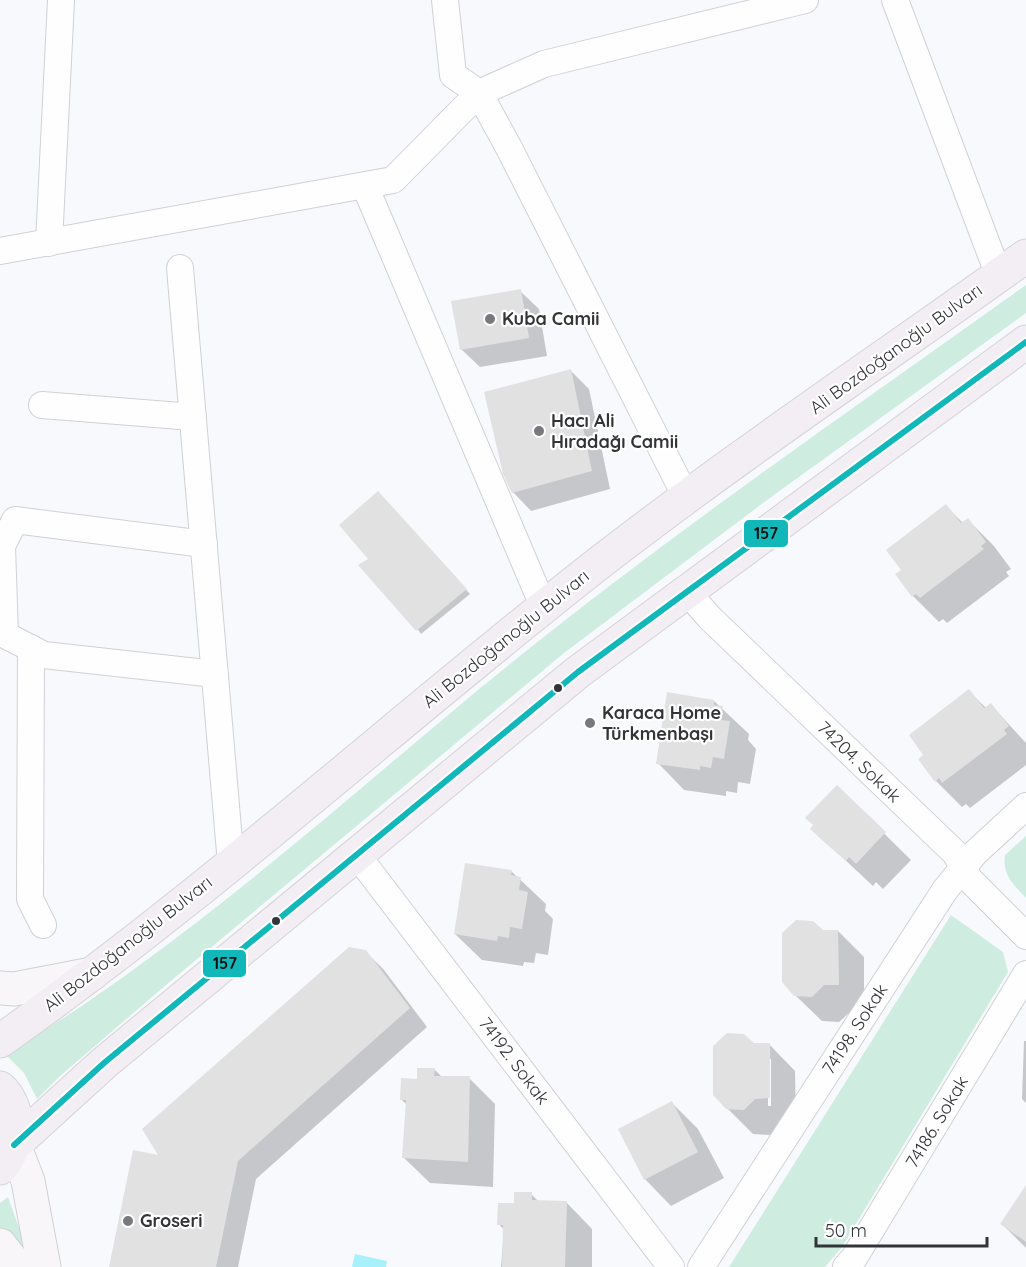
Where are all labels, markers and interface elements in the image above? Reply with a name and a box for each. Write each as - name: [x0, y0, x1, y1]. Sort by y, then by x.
- street label: Ali Bozdoğanoğlu Bulvarı: [805, 278, 987, 419]
- place label: Kuba Camii: [502, 307, 599, 330]
- marker: Kuba Camii: [483, 312, 497, 326]
- place label: Hacı Ali Hıradağı Camii: [551, 409, 678, 453]
- marker: Hacı Ali Hıradağı Camii: [532, 424, 546, 438]
- line badge: 157: [743, 519, 789, 548]
- text: 157: [754, 523, 778, 543]
- street label: Ali Bozdoğanoğlu Bulvarı: [418, 564, 594, 713]
- unlabelled marker: [552, 682, 564, 694]
- place label: Karaca Home Türkmenbaşı: [602, 701, 721, 745]
- marker: Karaca Home Türkmenbaşı: [583, 716, 597, 730]
- street label: 74204. Sokak: [813, 716, 906, 807]
- street label: Ali Bozdoğanoğlu Bulvarı: [39, 871, 217, 1017]
- unlabelled marker: [270, 915, 282, 927]
- line badge: 157: [202, 949, 247, 978]
- text: 157: [213, 953, 237, 973]
- street label: 74198. Sokak: [817, 979, 892, 1078]
- street label: 74192. Sokak: [474, 1012, 555, 1109]
- street label: 74186. Sokak: [900, 1072, 973, 1172]
- place label: Groseri: [140, 1209, 203, 1232]
- scale bar: [816, 1210, 987, 1248]
- marker: Groseri: [121, 1214, 135, 1228]
- text: 50 m: [825, 1219, 867, 1242]

